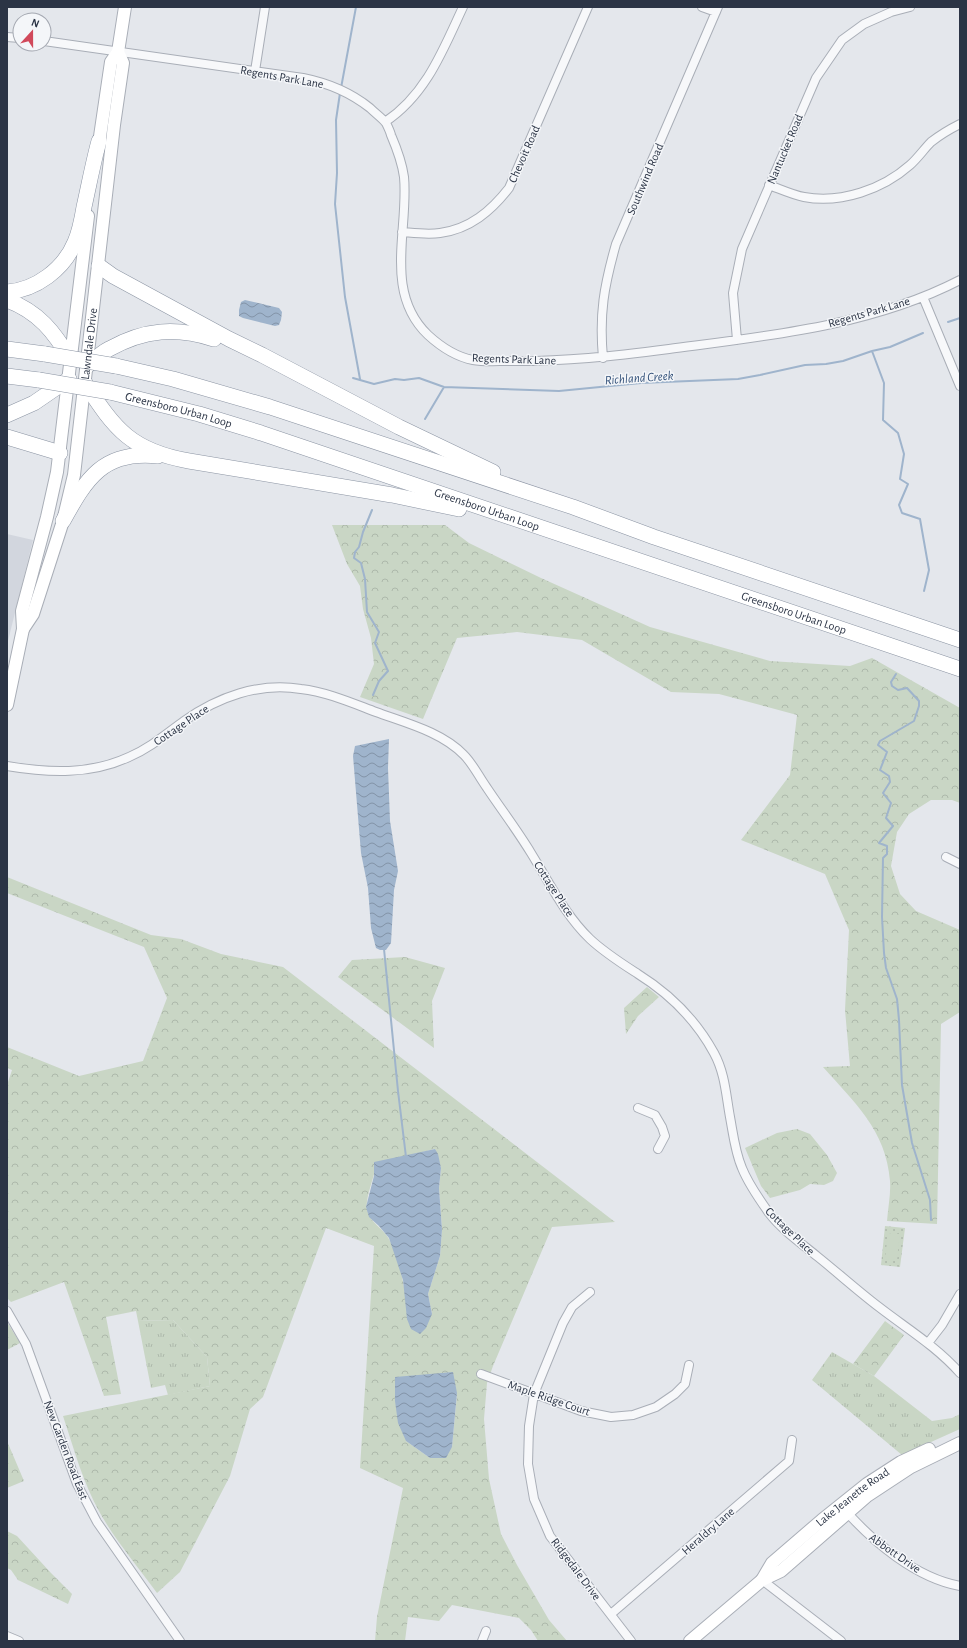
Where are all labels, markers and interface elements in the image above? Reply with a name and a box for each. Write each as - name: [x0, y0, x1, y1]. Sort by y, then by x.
- north arrow: [12, 12, 52, 52]
- text: N: [30, 17, 41, 30]
- street label: Regents Park Lane: [239, 64, 325, 90]
- street label: Nantucket Road: [765, 112, 805, 186]
- street label: Chevoit Road: [506, 124, 542, 184]
- street label: Southwind Road: [625, 141, 665, 217]
- street label: Regents Park Lane: [827, 295, 911, 329]
- street label: Lawndale Drive: [79, 307, 99, 380]
- street label: Regents Park Lane: [472, 352, 556, 366]
- water label: Richland Creek: [604, 370, 674, 387]
- street label: Greensboro Urban Loop: [124, 390, 234, 430]
- street label: Greensboro Urban Loop: [433, 486, 541, 533]
- street label: Greensboro Urban Loop: [740, 590, 848, 636]
- street label: Cottage Place: [151, 702, 211, 748]
- street label: Cottage Place: [532, 859, 576, 919]
- street label: Cottage Place: [763, 1205, 817, 1257]
- street label: Maple Ridge Court: [506, 1378, 592, 1418]
- street label: New Garden Road East: [42, 1399, 90, 1501]
- street label: Lake Jeanette Road: [814, 1465, 891, 1528]
- street label: Heraldry Lane: [679, 1505, 737, 1558]
- street label: Abbott Drive: [867, 1531, 923, 1575]
- street label: Ridgedale Drive: [549, 1536, 603, 1602]

